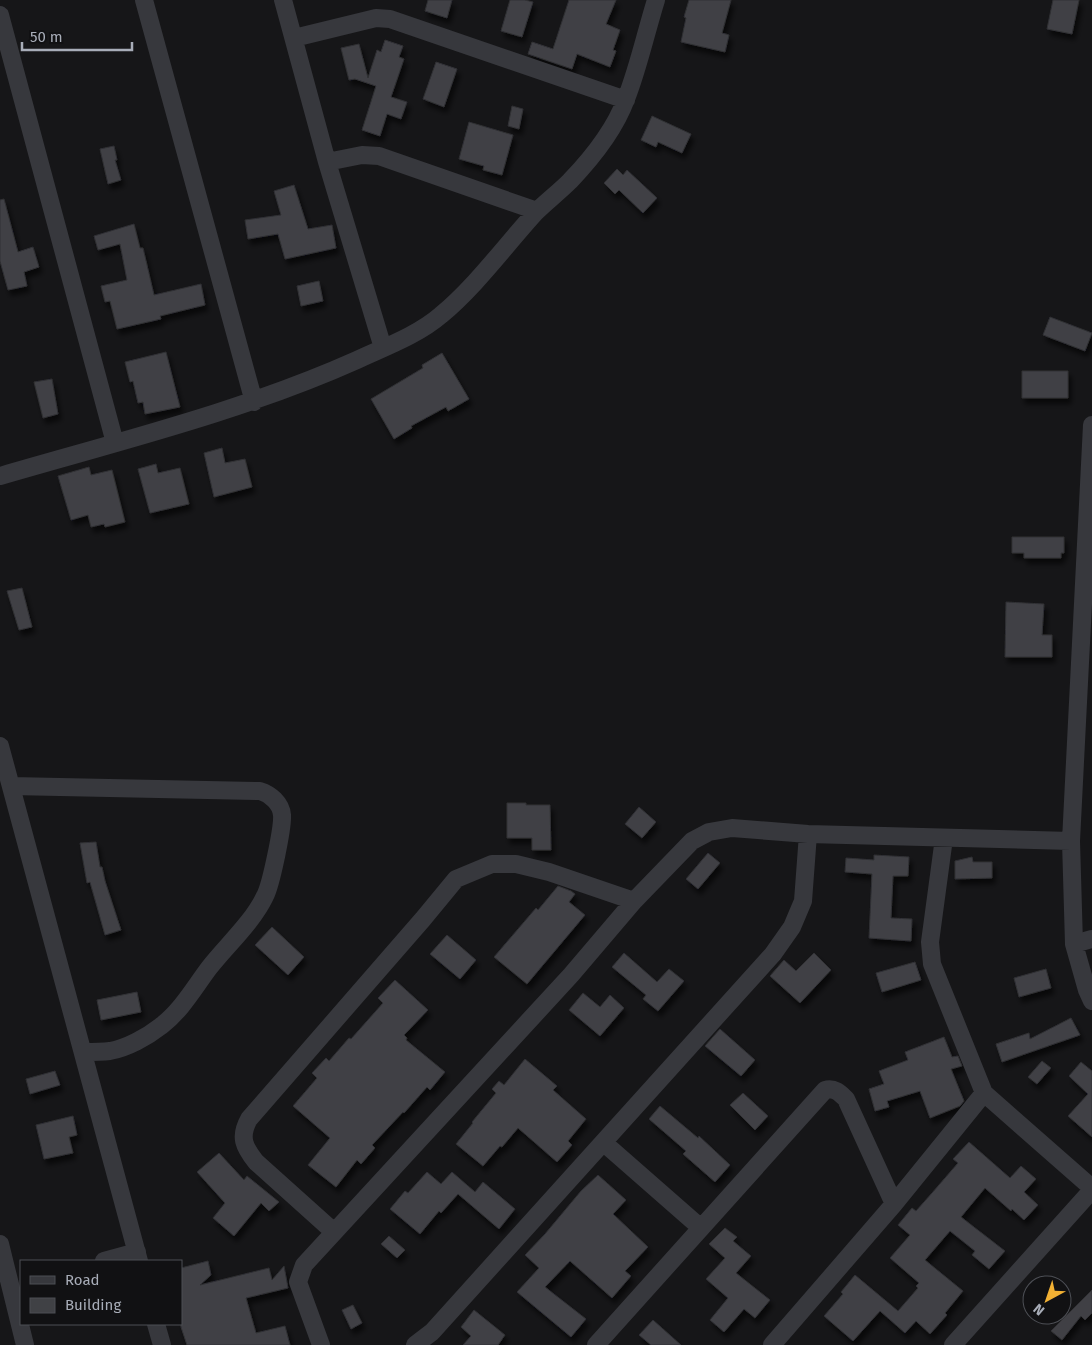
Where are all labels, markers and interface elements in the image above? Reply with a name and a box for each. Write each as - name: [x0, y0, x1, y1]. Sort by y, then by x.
- scale bar: [22, 20, 132, 52]
- text: 50 m: [30, 28, 63, 46]
- legend: [20, 1260, 182, 1325]
- text: Road: [65, 1271, 100, 1289]
- north arrow: [1022, 1275, 1072, 1325]
- text: Building: [65, 1296, 121, 1314]
- text: N: [1030, 1300, 1048, 1319]

